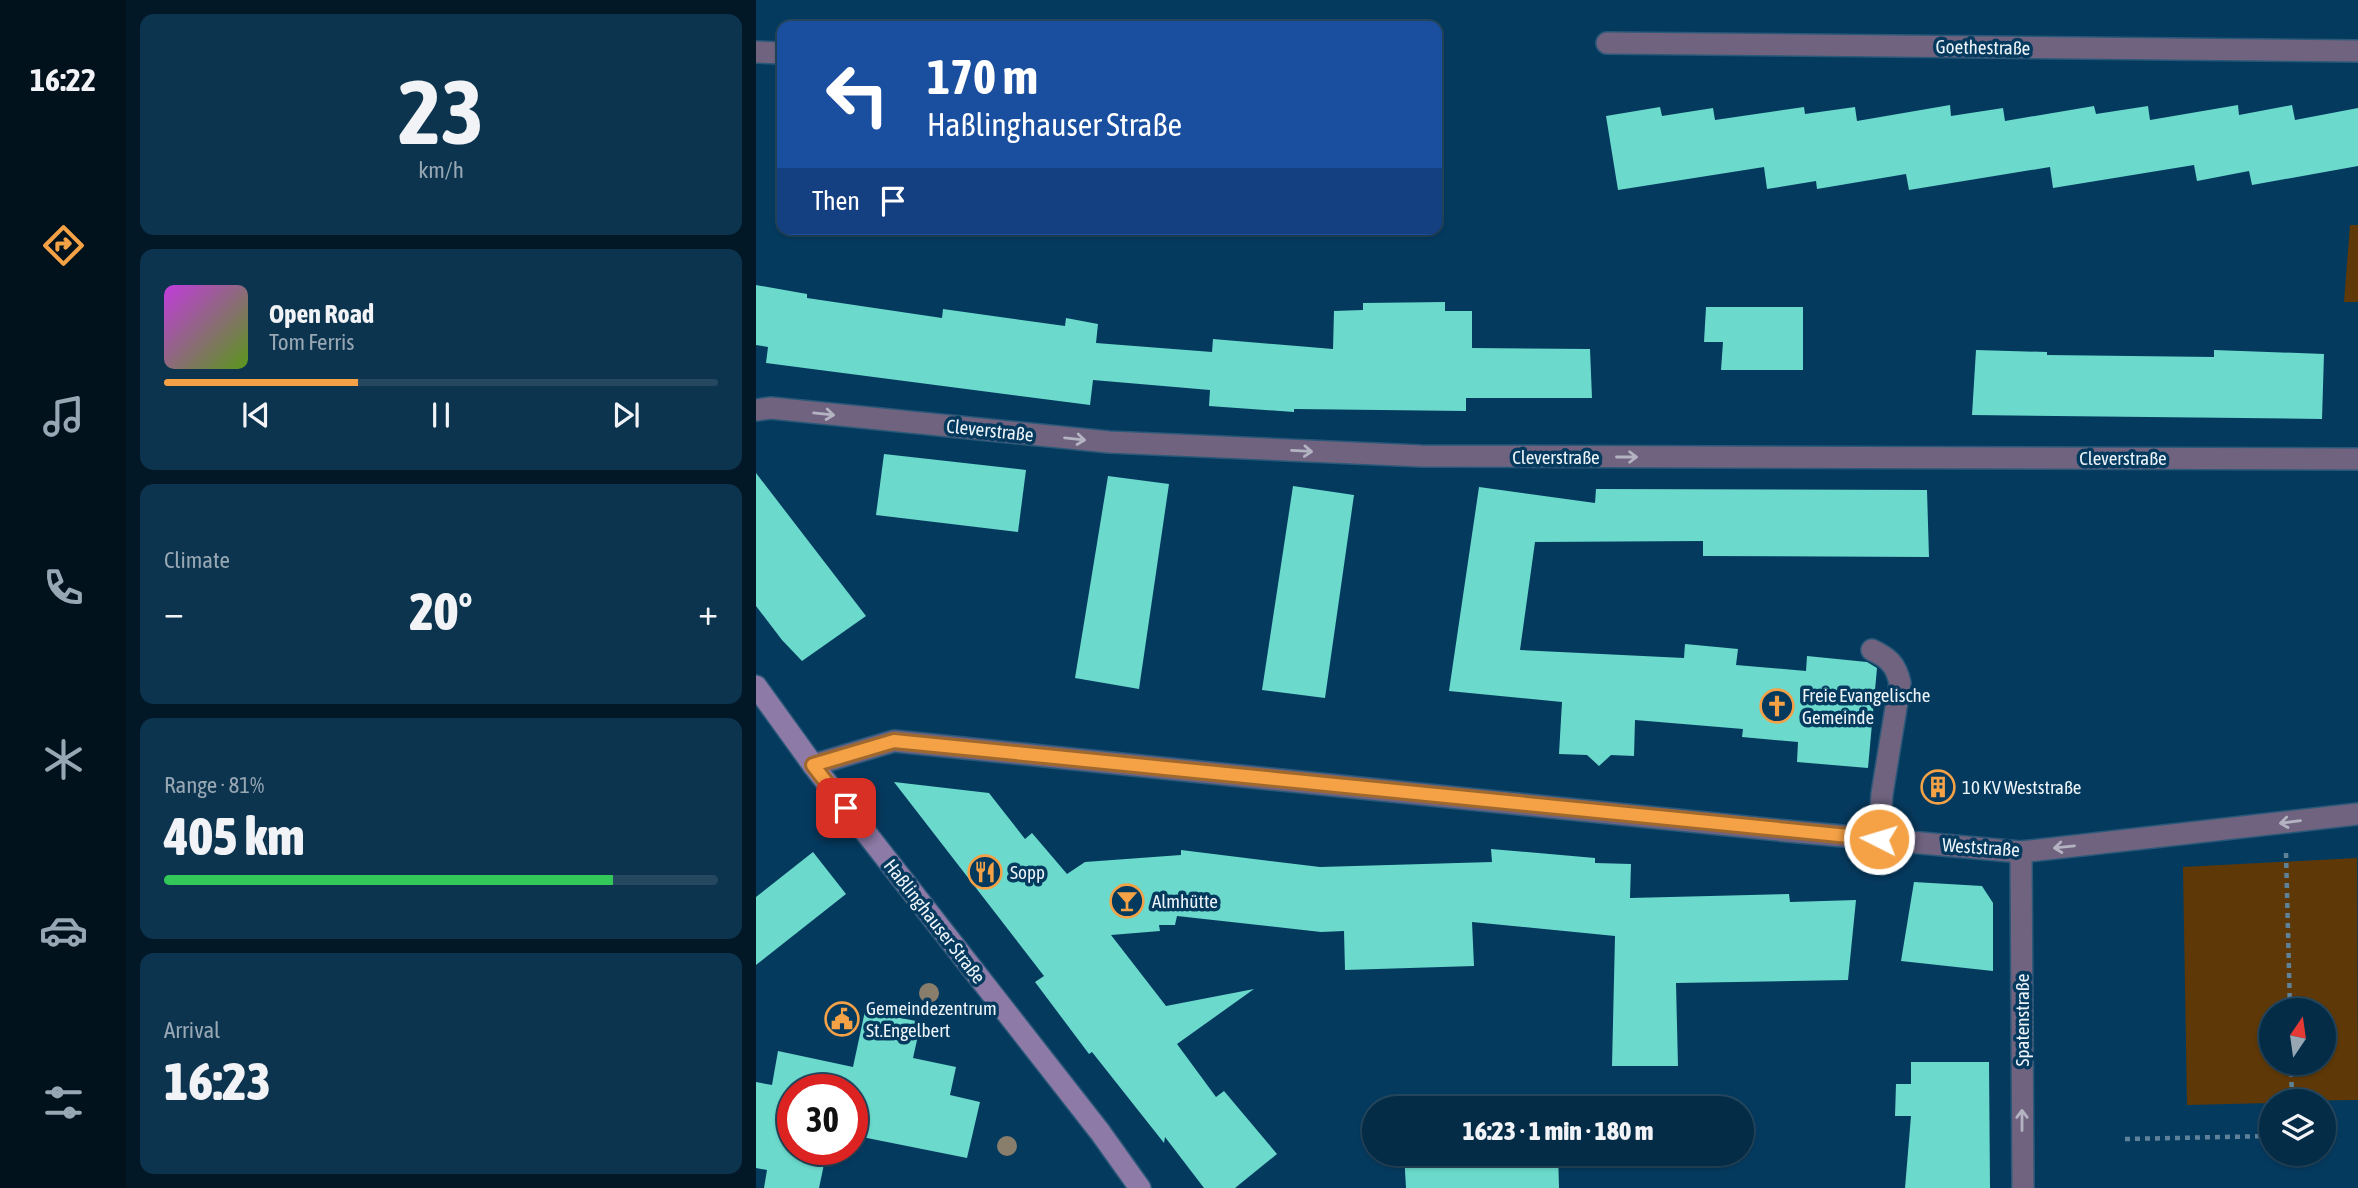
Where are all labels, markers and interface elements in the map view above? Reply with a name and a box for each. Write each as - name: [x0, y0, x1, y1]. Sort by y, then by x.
- street label: Goethestraße: [1935, 35, 2031, 59]
- text: 170 m: [927, 48, 1038, 104]
- icon: left: [812, 49, 903, 140]
- text: 23: [398, 59, 484, 163]
- text: 16:22: [30, 61, 96, 98]
- text: Haßlinghauser Straße: [927, 106, 1182, 143]
- text: km/h: [418, 157, 464, 183]
- icon: arrive: [874, 182, 912, 220]
- text: Then: [812, 186, 860, 216]
- icon: directions: [39, 221, 88, 270]
- text: Open Road: [269, 299, 374, 329]
- text: Tom Ferris: [269, 329, 354, 355]
- icon: music: [39, 392, 88, 441]
- icon: previous: [237, 396, 275, 434]
- icon: pause: [422, 396, 460, 434]
- icon: next: [607, 396, 645, 434]
- one-way arrow: [812, 408, 835, 421]
- street label: Cleverstraße: [945, 414, 1035, 446]
- one-way arrow: [1063, 433, 1085, 446]
- one-way arrow: [1290, 444, 1313, 457]
- street label: Cleverstraße: [1512, 446, 1600, 468]
- street label: Cleverstraße: [2079, 447, 2167, 469]
- one-way arrow: [1615, 450, 1638, 464]
- text: Climate: [164, 547, 230, 573]
- icon: phone: [39, 563, 88, 612]
- text: 20°: [409, 581, 473, 641]
- text: −: [164, 590, 184, 633]
- text: +: [698, 590, 718, 633]
- place label: Freie Evangelische Gemeinde: [1802, 684, 1930, 728]
- church icon: Freie Evangelische Gemeinde: [1758, 687, 1796, 725]
- icon: climate: [39, 735, 88, 784]
- building icon: 10 KV Weststraße: [1919, 768, 1957, 806]
- text: Range · 81%: [164, 772, 264, 798]
- place label: 10 KV Weststraße: [1962, 776, 2082, 798]
- pin: [816, 778, 876, 838]
- icon: arrive: [827, 789, 865, 827]
- position arrow: [1842, 802, 1916, 876]
- text: 405 km: [164, 806, 305, 866]
- one-way arrow: [2279, 816, 2302, 829]
- street label: Weststraße: [1941, 833, 2021, 861]
- one-way arrow: [2053, 841, 2076, 854]
- restaurant icon: Sopp: [966, 853, 1004, 891]
- street label: Haßlinghauser Straße: [880, 855, 990, 987]
- place label: Sopp: [1010, 861, 1045, 883]
- bar icon: Almhütte: [1108, 882, 1146, 920]
- place label: Almhütte: [1152, 890, 1218, 912]
- icon: car: [39, 906, 88, 955]
- street label: Spatenstraße: [2011, 974, 2033, 1066]
- place label: Gemeindezentrum St.Engelbert: [866, 997, 997, 1041]
- north arrow: [2259, 998, 2336, 1074]
- map controls: [2259, 998, 2336, 1166]
- public building icon: Gemeindezentrum St.Engelbert: [823, 1000, 861, 1038]
- text: Arrival: [164, 1017, 220, 1043]
- text: 16:23: [164, 1051, 271, 1111]
- speed limit sign: 30: [777, 1074, 868, 1165]
- icon: filters: [39, 1078, 88, 1127]
- button: layers: [2259, 1089, 2336, 1166]
- one-way arrow: [2015, 1109, 2029, 1132]
- text: 16:23 · 1 min · 180 m: [1463, 1116, 1653, 1146]

